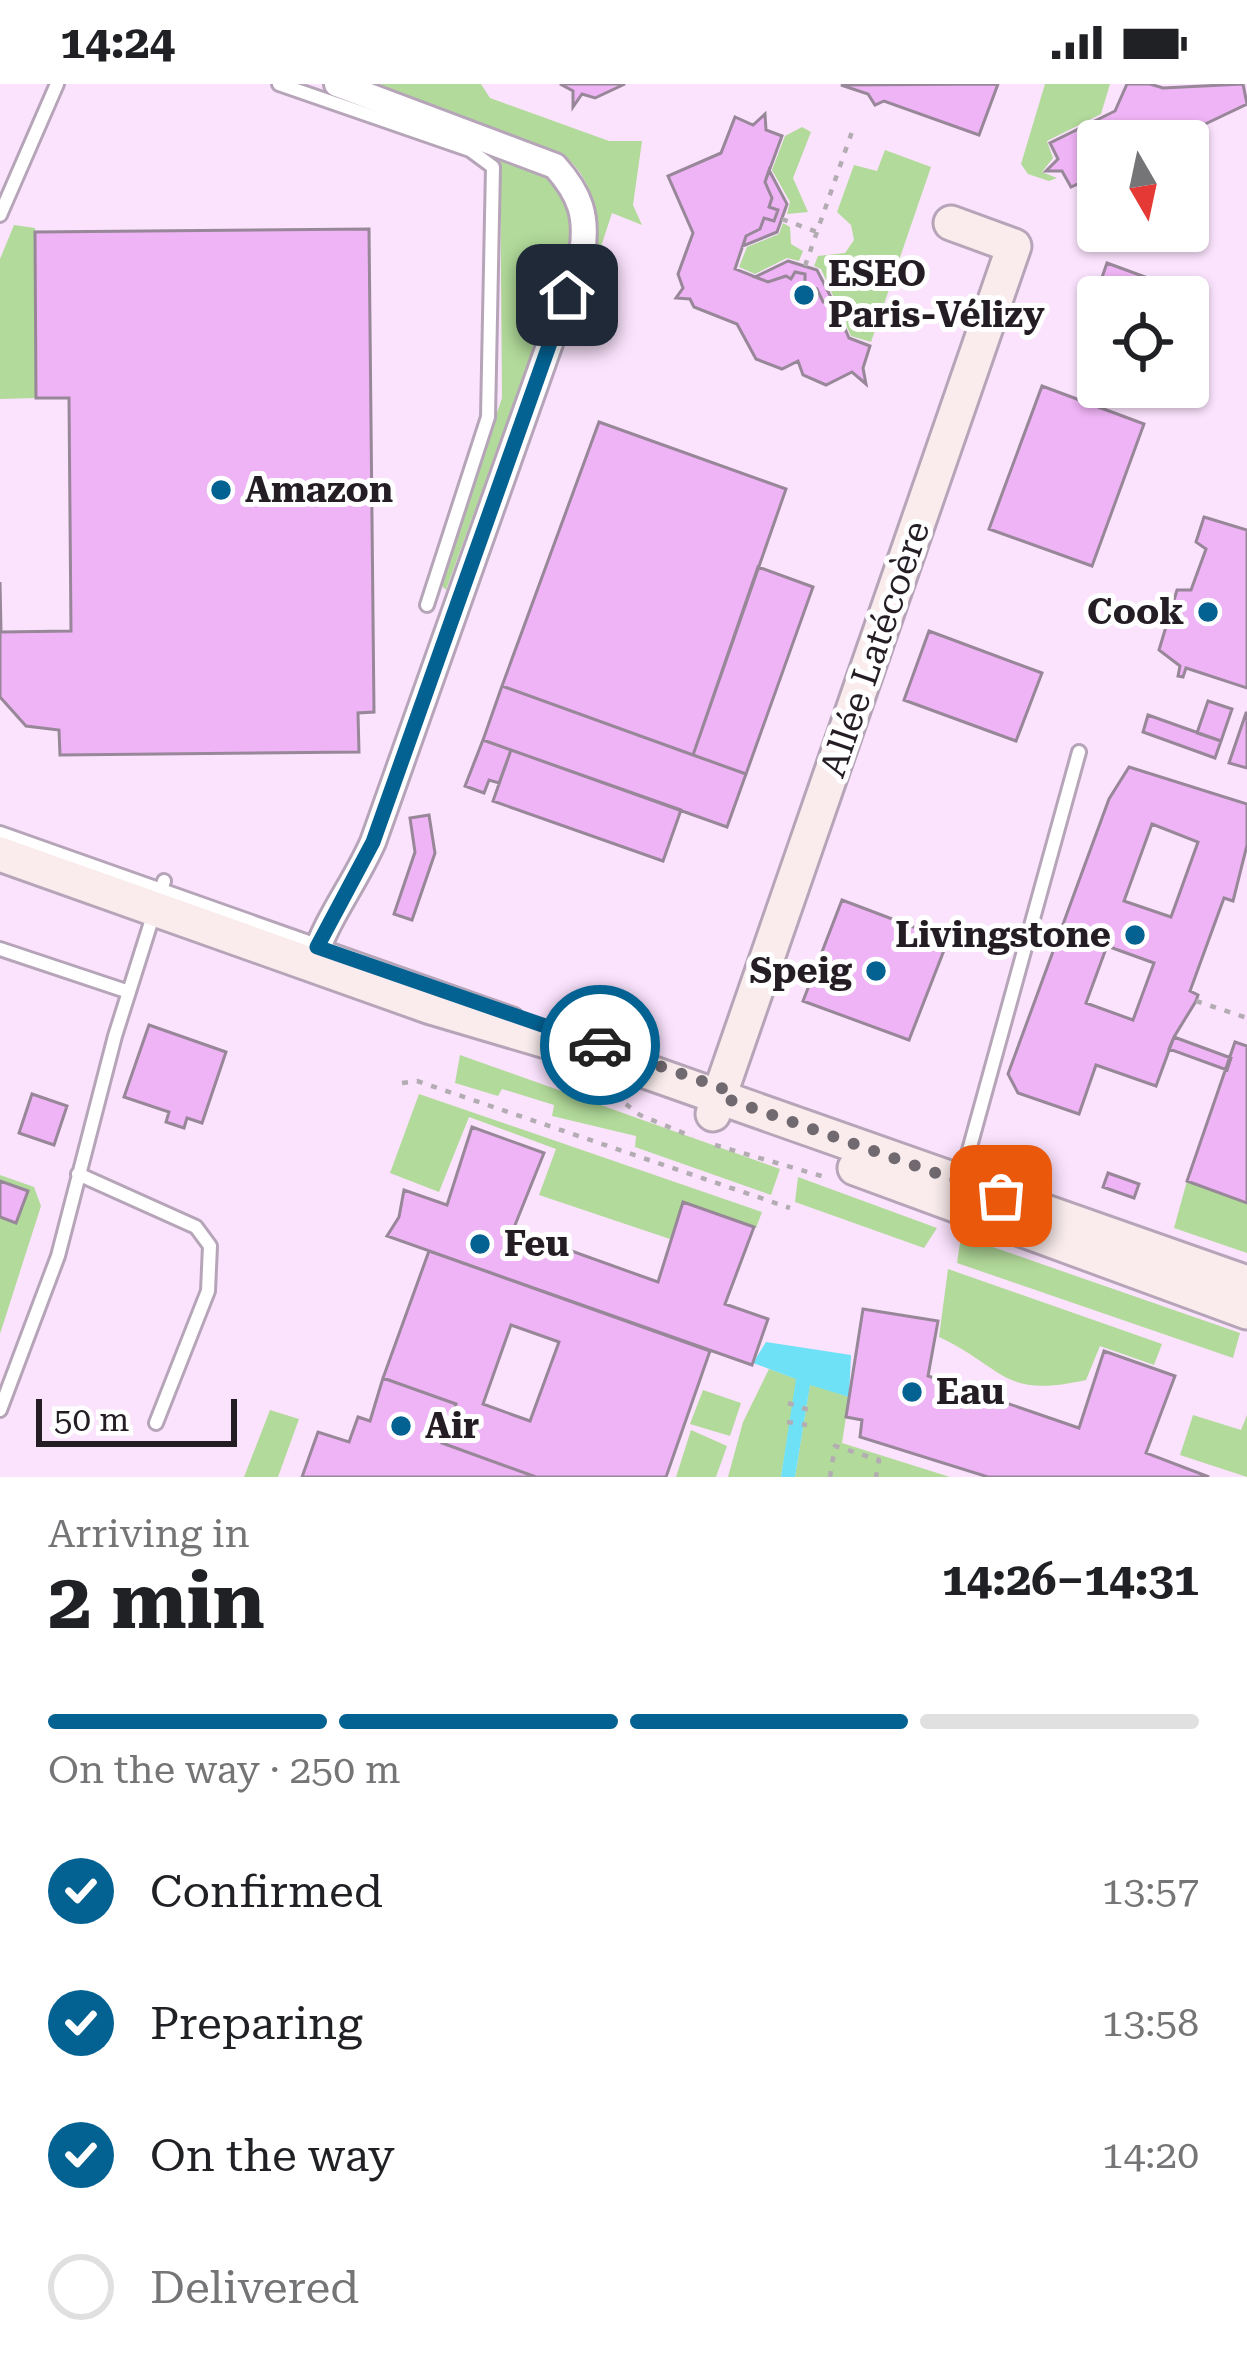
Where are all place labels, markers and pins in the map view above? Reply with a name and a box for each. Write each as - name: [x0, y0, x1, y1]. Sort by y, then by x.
- pin: [516, 244, 618, 346]
- place label: ESEO Paris-Vélizy: [828, 253, 1045, 336]
- marker: ESEO Paris-Vélizy: [791, 282, 817, 308]
- place label: Amazon: [245, 469, 393, 511]
- marker: Amazon: [208, 477, 234, 503]
- place label: Cook: [1087, 591, 1184, 633]
- marker: Cook: [1195, 599, 1221, 625]
- place label: Livingstone: [895, 914, 1111, 956]
- marker: Livingstone: [1122, 922, 1148, 948]
- place label: Speig: [749, 950, 853, 992]
- marker: Speig: [863, 958, 889, 984]
- pin: [950, 1145, 1052, 1247]
- place label: Feu: [504, 1223, 569, 1265]
- marker: Feu: [467, 1231, 493, 1257]
- place label: Eau: [936, 1371, 1005, 1413]
- marker: Eau: [899, 1379, 925, 1405]
- place label: Air: [425, 1405, 479, 1447]
- marker: Air: [388, 1413, 414, 1439]

